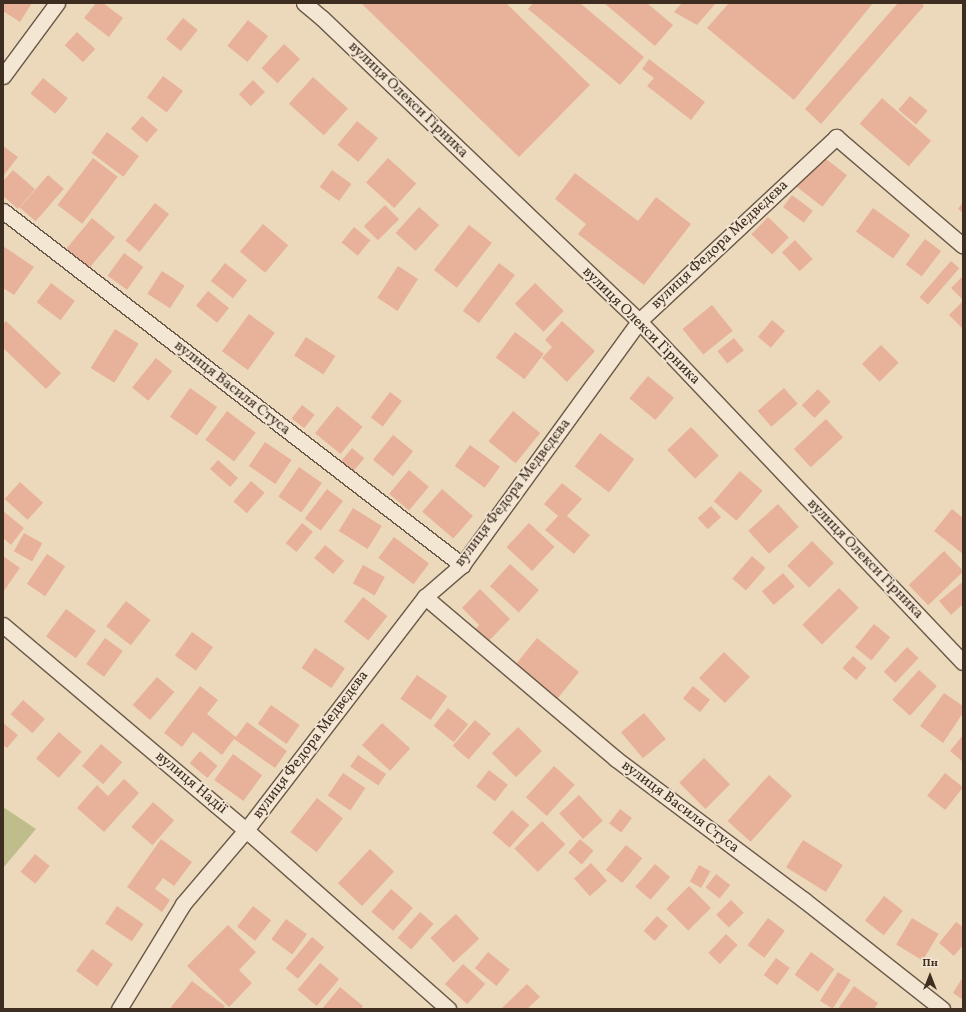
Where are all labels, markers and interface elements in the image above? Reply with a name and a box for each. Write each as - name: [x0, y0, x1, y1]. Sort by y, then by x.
- street label: вулиця Олекси Гірника: [344, 38, 472, 162]
- street label: вулиця Федора Медвєдєва: [648, 177, 792, 313]
- street label: вулиця Олекси Гірника: [578, 263, 704, 389]
- street label: вулиця Василя Стуса: [170, 337, 294, 439]
- street label: вулиця Федора Медвєдєва: [451, 415, 575, 571]
- street label: вулиця Олекси Гірника: [803, 495, 927, 623]
- street label: вулиця Федора Медвєдєва: [249, 667, 373, 823]
- street label: вулиця Надії: [151, 748, 231, 818]
- street label: вулиця Василя Стуса: [618, 757, 742, 857]
- north arrow: [910, 956, 950, 996]
- text: Пн: [922, 956, 938, 971]

